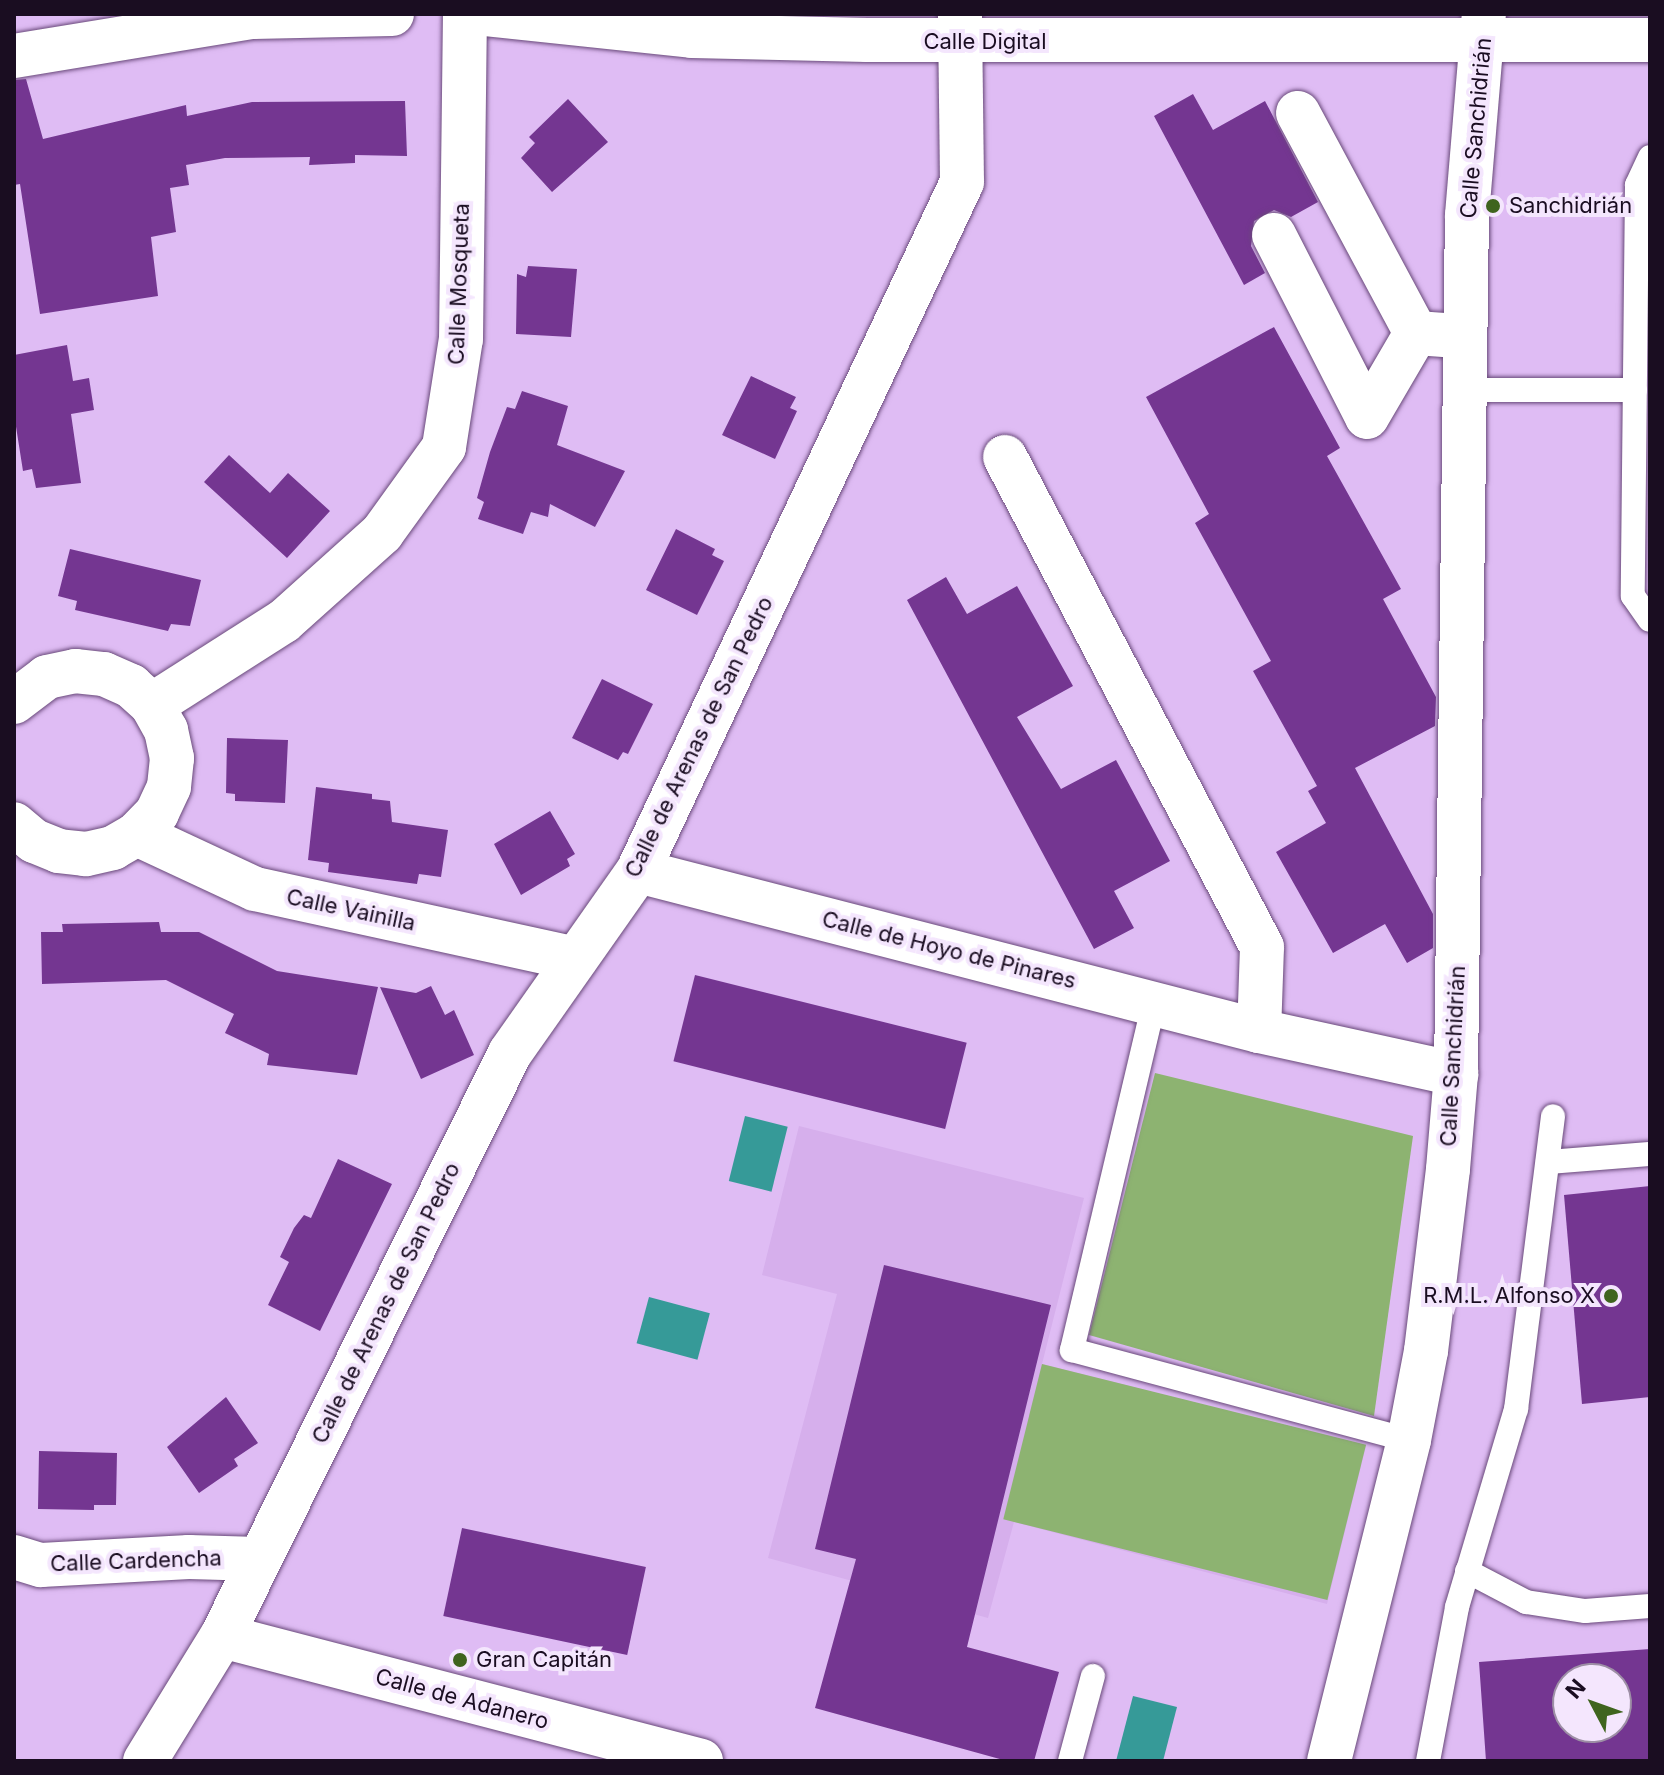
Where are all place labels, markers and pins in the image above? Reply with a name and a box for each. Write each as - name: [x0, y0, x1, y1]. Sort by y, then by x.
- place label: Sanchidrián: [1509, 193, 1632, 219]
- marker: Sanchidrián: [1484, 197, 1502, 215]
- place label: R.M.L. Alfonso X: [1423, 1283, 1595, 1309]
- marker: R.M.L. Alfonso X: [1602, 1287, 1620, 1305]
- place label: Gran Capitán: [476, 1647, 612, 1673]
- marker: Gran Capitán: [451, 1651, 469, 1669]

